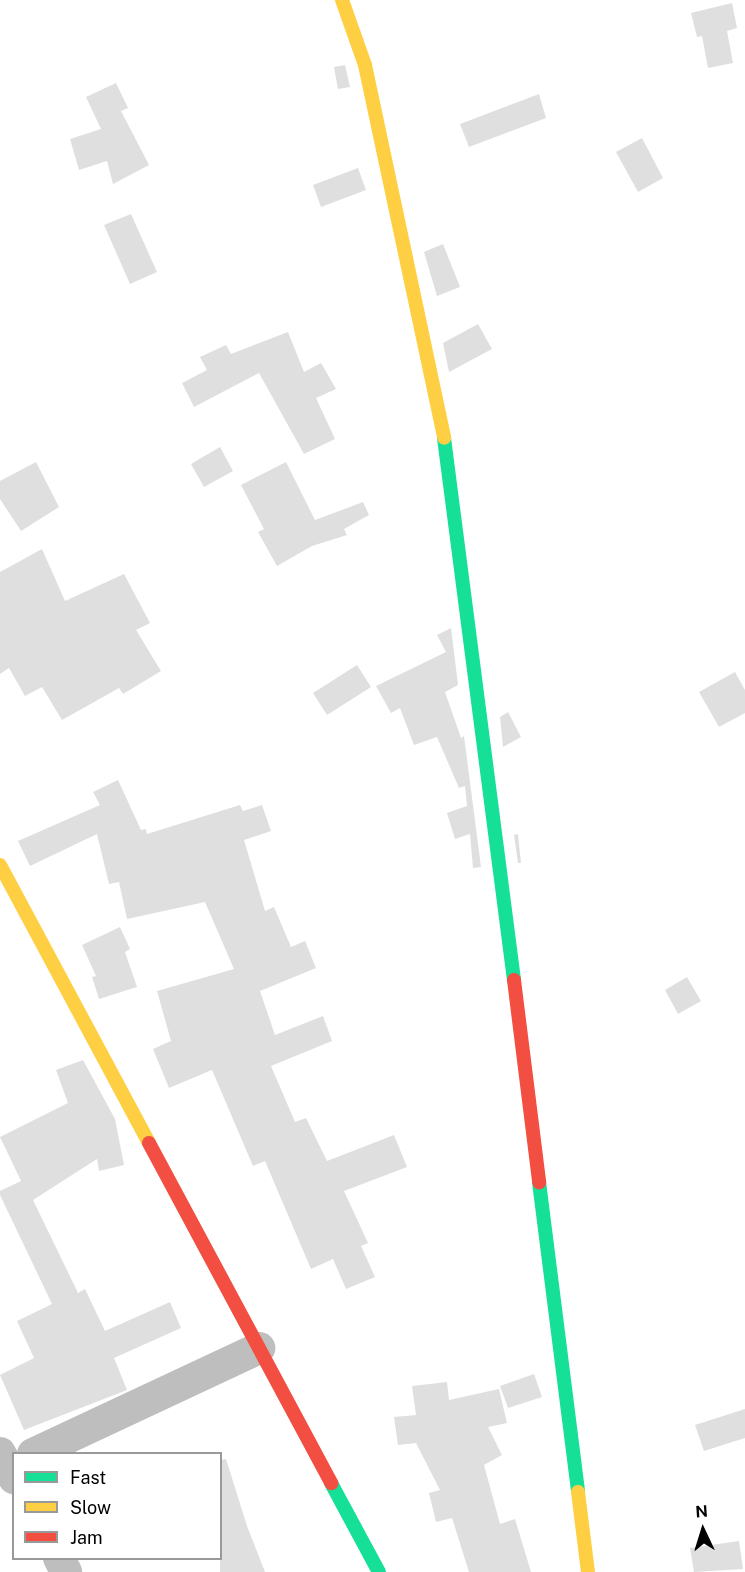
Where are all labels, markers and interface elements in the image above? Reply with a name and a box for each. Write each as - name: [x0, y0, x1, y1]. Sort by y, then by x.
- legend: [12, 1452, 222, 1560]
- text: Fast: [70, 1467, 106, 1488]
- text: Slow: [70, 1497, 111, 1518]
- north arrow: [673, 1500, 733, 1560]
- text: N: [695, 1502, 709, 1521]
- text: Jam: [70, 1527, 103, 1548]

